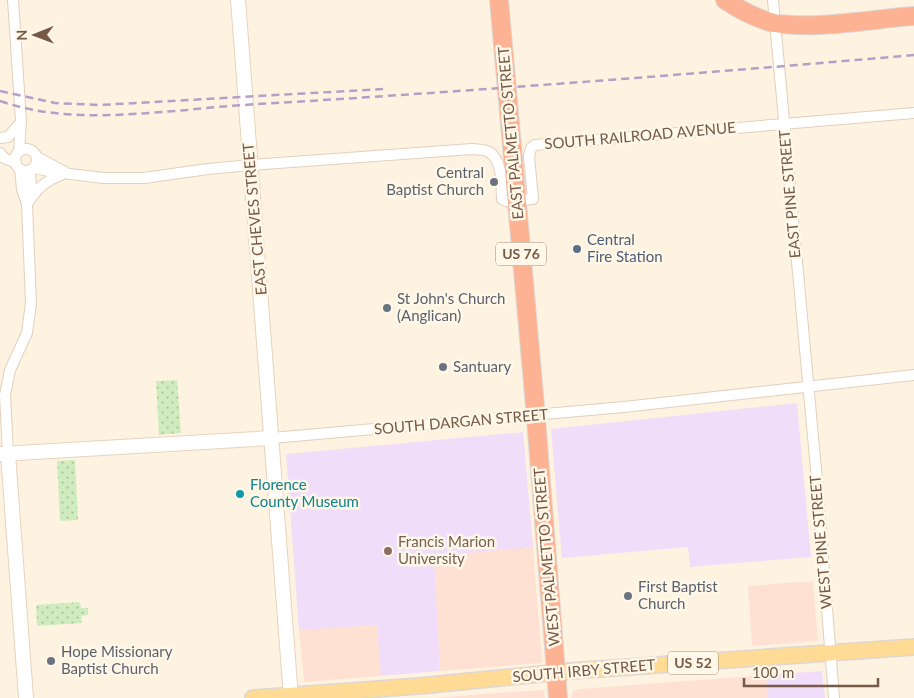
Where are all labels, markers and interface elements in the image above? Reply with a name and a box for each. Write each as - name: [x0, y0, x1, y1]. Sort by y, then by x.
- north arrow: [10, 10, 60, 60]
- text: N: [13, 30, 30, 41]
- street label: EAST PALMETTO STREET: [493, 46, 527, 220]
- street label: SOUTH RAILROAD AVENUE: [543, 118, 736, 152]
- street label: EAST PINE STREET: [774, 129, 804, 259]
- street label: EAST CHEVES STREET: [238, 142, 270, 296]
- place label: Central Baptist Church: [386, 163, 484, 198]
- marker: Central Baptist Church: [488, 176, 500, 188]
- place label: Central Fire Station: [587, 230, 663, 265]
- road number: US 76: [496, 242, 546, 266]
- marker: Central Fire Station: [571, 243, 583, 255]
- place label: St John's Church (Anglican): [397, 289, 505, 324]
- marker: St John's Church (Anglican): [381, 302, 393, 314]
- place label: Santuary: [453, 357, 511, 375]
- marker: Santuary: [437, 361, 449, 373]
- street label: SOUTH DARGAN STREET: [373, 404, 549, 438]
- street label: WEST PALMETTO STREET: [529, 467, 563, 647]
- street label: WEST PINE STREET: [805, 474, 835, 610]
- place label: Florence County Museum: [250, 475, 359, 510]
- marker: Florence County Museum: [234, 488, 246, 500]
- place label: Francis Marion University: [398, 532, 495, 567]
- marker: Francis Marion University: [382, 545, 394, 557]
- place label: First Baptist Church: [638, 577, 718, 612]
- marker: First Baptist Church: [622, 590, 634, 602]
- place label: Hope Missionary Baptist Church: [61, 642, 173, 677]
- road number: US 52: [668, 651, 718, 674]
- marker: Hope Missionary Baptist Church: [45, 655, 57, 667]
- street label: SOUTH IRBY STREET: [512, 655, 656, 685]
- scale bar: [744, 656, 878, 688]
- text: 100 m: [752, 663, 794, 681]

